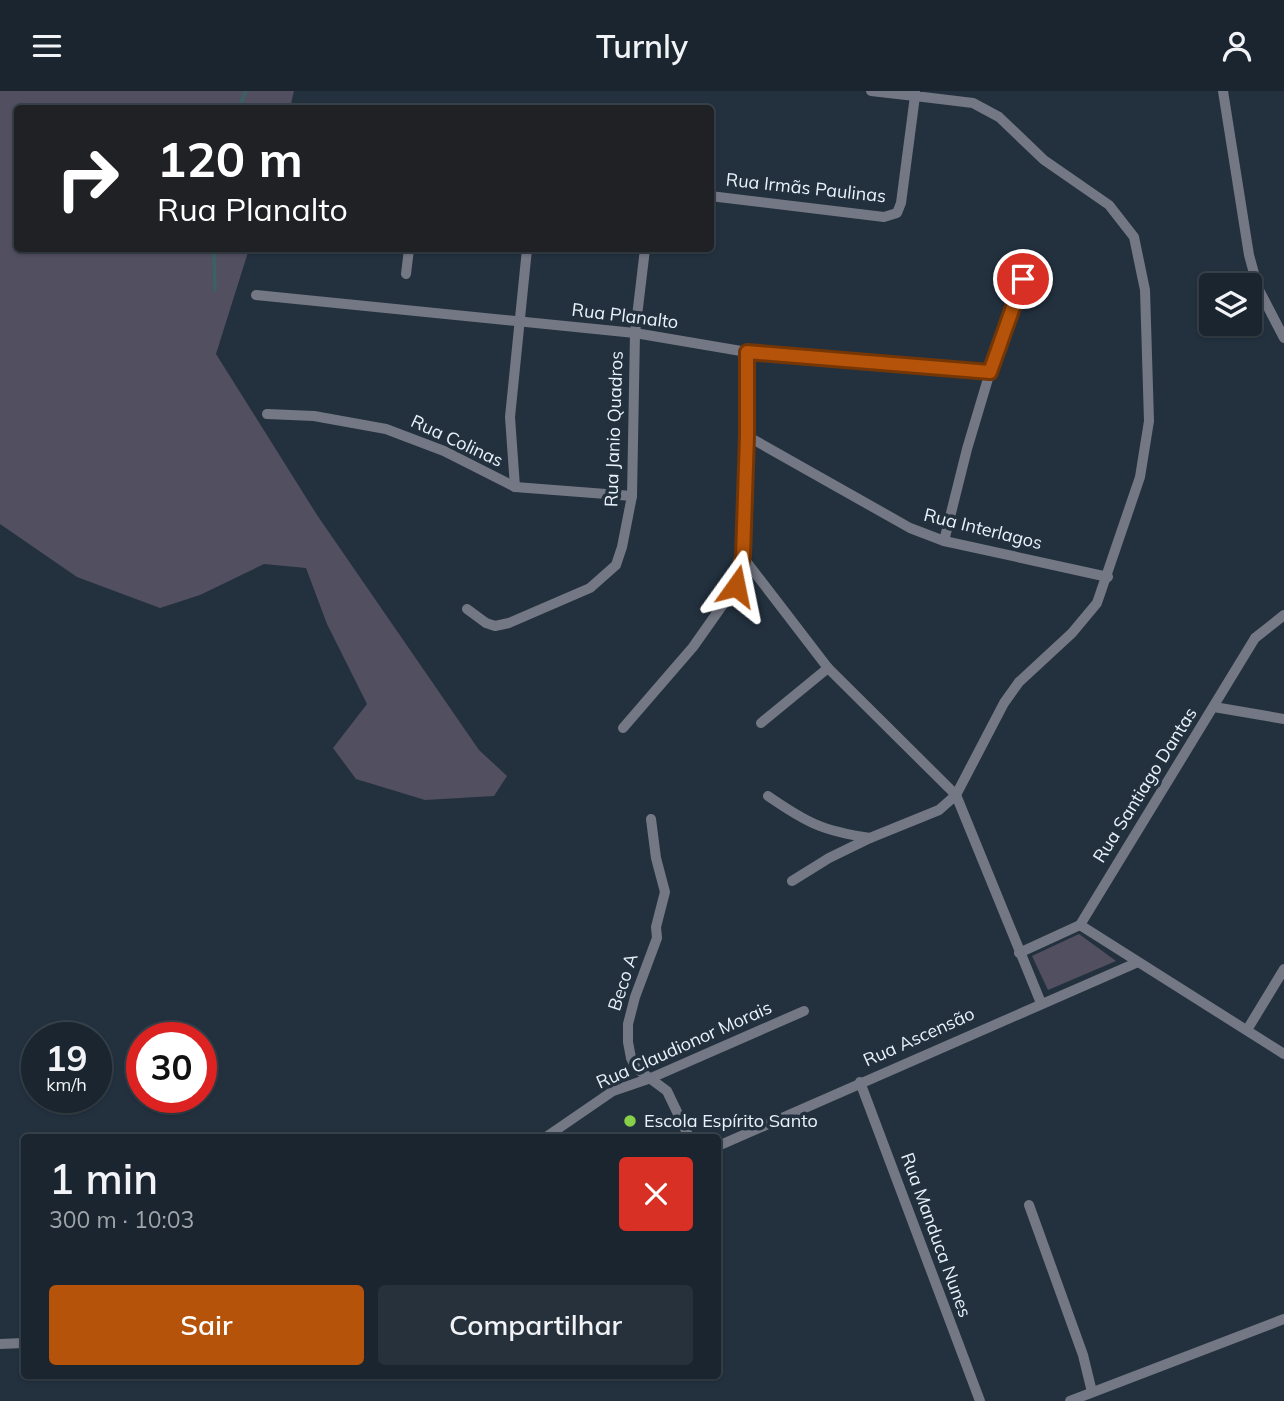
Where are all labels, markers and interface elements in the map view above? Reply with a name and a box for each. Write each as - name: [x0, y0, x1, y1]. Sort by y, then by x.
- text: Turnly: [596, 26, 688, 66]
- icon: menu: [28, 27, 66, 65]
- icon: person: [1218, 27, 1256, 65]
- text: 120 m: [157, 128, 303, 189]
- icon: right: [42, 133, 133, 224]
- street label: Rua Irmãs Paulinas: [725, 168, 887, 207]
- text: Rua Planalto: [157, 189, 348, 229]
- pin: [993, 249, 1053, 309]
- icon: arrive: [1004, 260, 1042, 298]
- map controls: [1199, 273, 1262, 336]
- button: layers: [1199, 273, 1262, 336]
- street label: Rua Planalto: [570, 298, 680, 333]
- street label: Rua Janio Quadros: [599, 350, 628, 508]
- street label: Rua Colinas: [407, 409, 507, 472]
- street label: Rua Interlagos: [922, 503, 1045, 554]
- position arrow: [699, 549, 773, 623]
- street label: Rua Santiago Dantas: [1087, 703, 1202, 867]
- street label: Beco A: [602, 950, 643, 1013]
- street label: Rua Claudionor Morais: [592, 995, 775, 1094]
- street label: Rua Ascensão: [860, 1002, 978, 1071]
- speed limit sign: 30: [126, 1022, 217, 1113]
- text: 19: [45, 1036, 88, 1080]
- text: km/h: [46, 1073, 87, 1096]
- place label: Escola Espírito Santo: [644, 1109, 818, 1132]
- marker: Escola Espírito Santo: [622, 1113, 638, 1129]
- street label: Rua Manduca Nunes: [896, 1149, 977, 1320]
- text: 1 min: [49, 1152, 158, 1205]
- button: close: [619, 1157, 693, 1231]
- text: 300 m · 10:03: [49, 1205, 194, 1234]
- button: Sair: [49, 1285, 364, 1365]
- button: Compartilhar: [378, 1285, 693, 1365]

